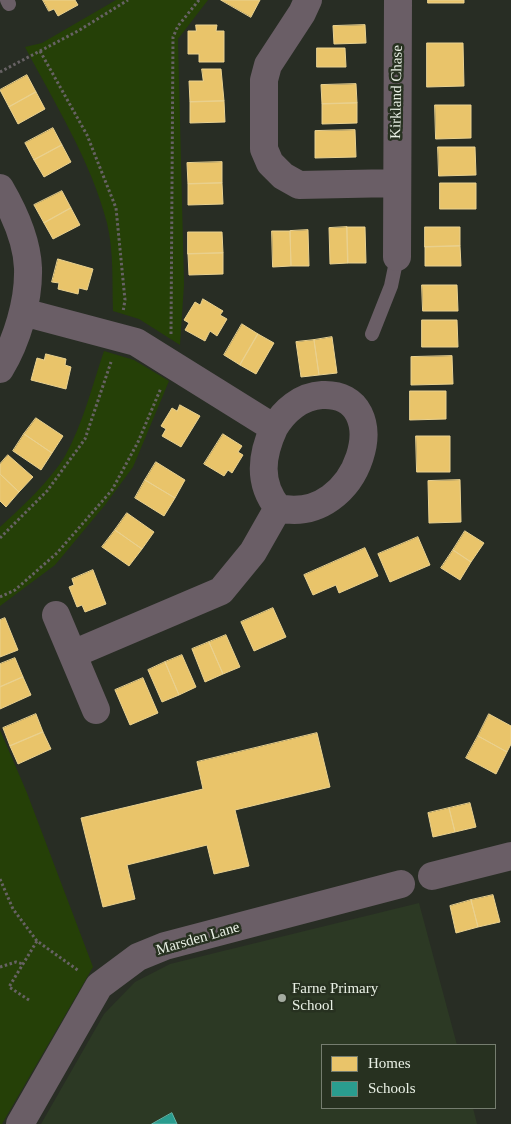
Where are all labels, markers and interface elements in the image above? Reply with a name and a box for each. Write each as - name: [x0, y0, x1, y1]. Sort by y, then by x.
- street label: Kirkland Chase: [387, 45, 407, 139]
- street label: Marsden Lane: [154, 918, 242, 960]
- place label: Farne Primary School: [292, 980, 378, 1015]
- marker: Farne Primary School: [276, 992, 288, 1004]
- legend: [321, 1044, 496, 1109]
- text: Homes: [368, 1055, 411, 1071]
- text: Schools: [368, 1080, 416, 1096]

